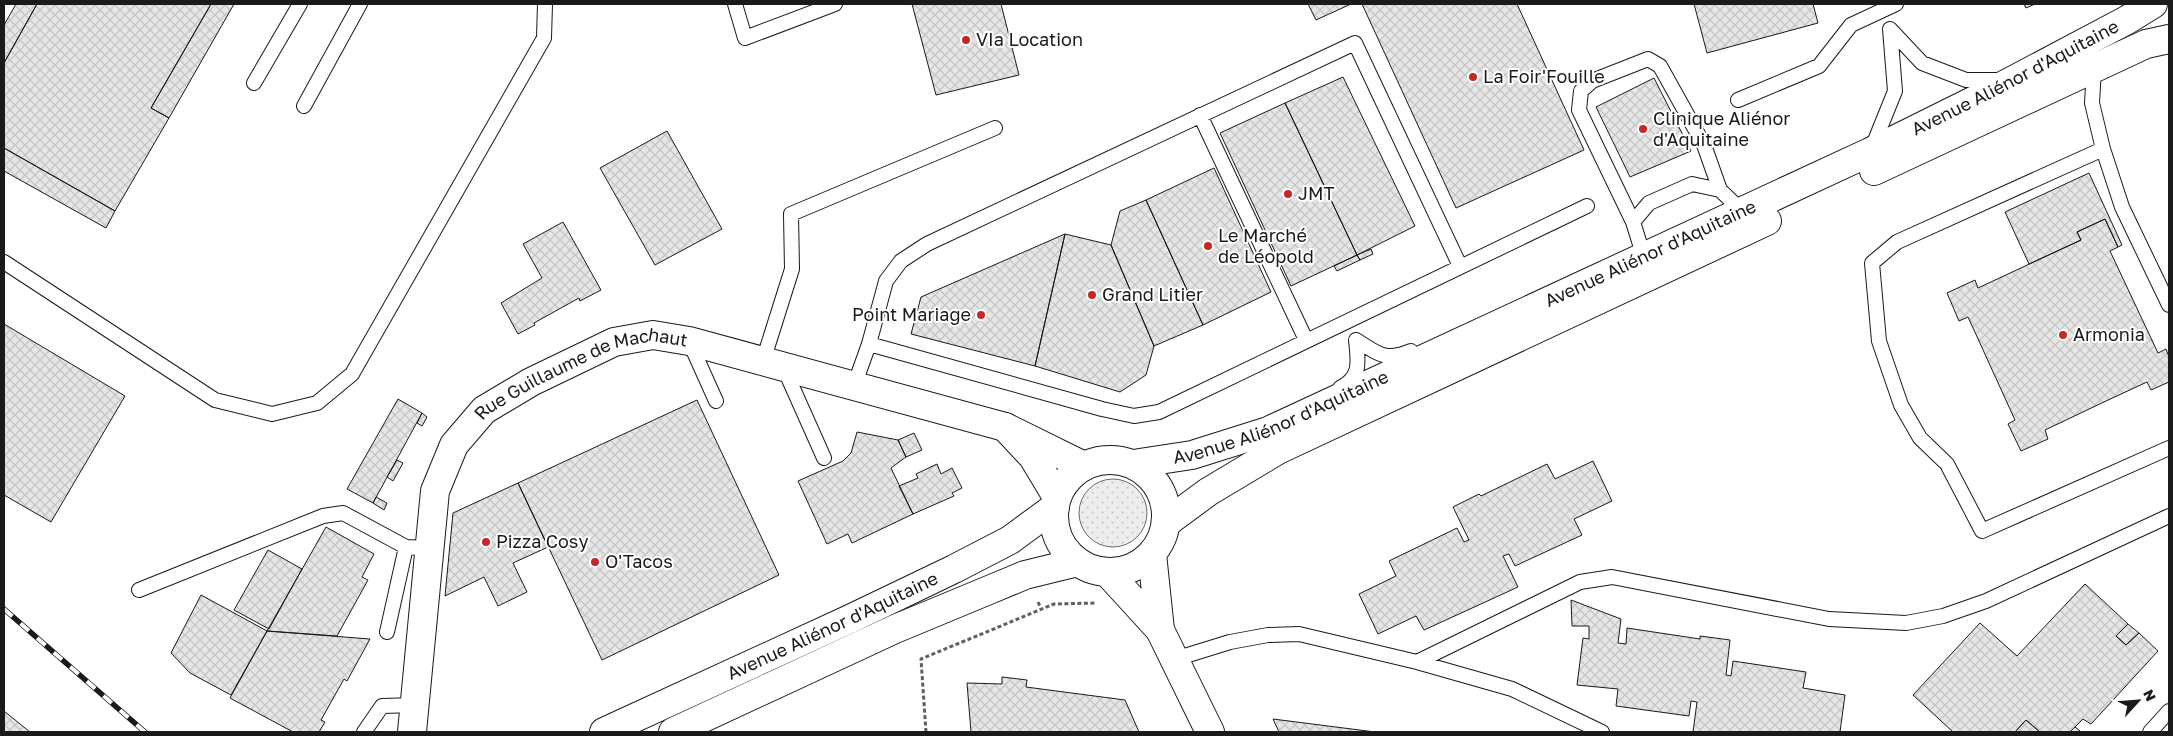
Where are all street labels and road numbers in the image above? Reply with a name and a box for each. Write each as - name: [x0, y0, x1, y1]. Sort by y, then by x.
- street label: Avenue Aliénor d'Aquitaine: [1908, 14, 2122, 140]
- street label: Avenue Aliénor d'Aquitaine: [1541, 194, 1759, 311]
- street label: Rue Guillaume de Machaut: [469, 322, 689, 423]
- street label: Avenue Aliénor d'Aquitaine: [1172, 365, 1392, 468]
- street label: Avenue Aliénor d'Aquitaine: [723, 566, 941, 684]

